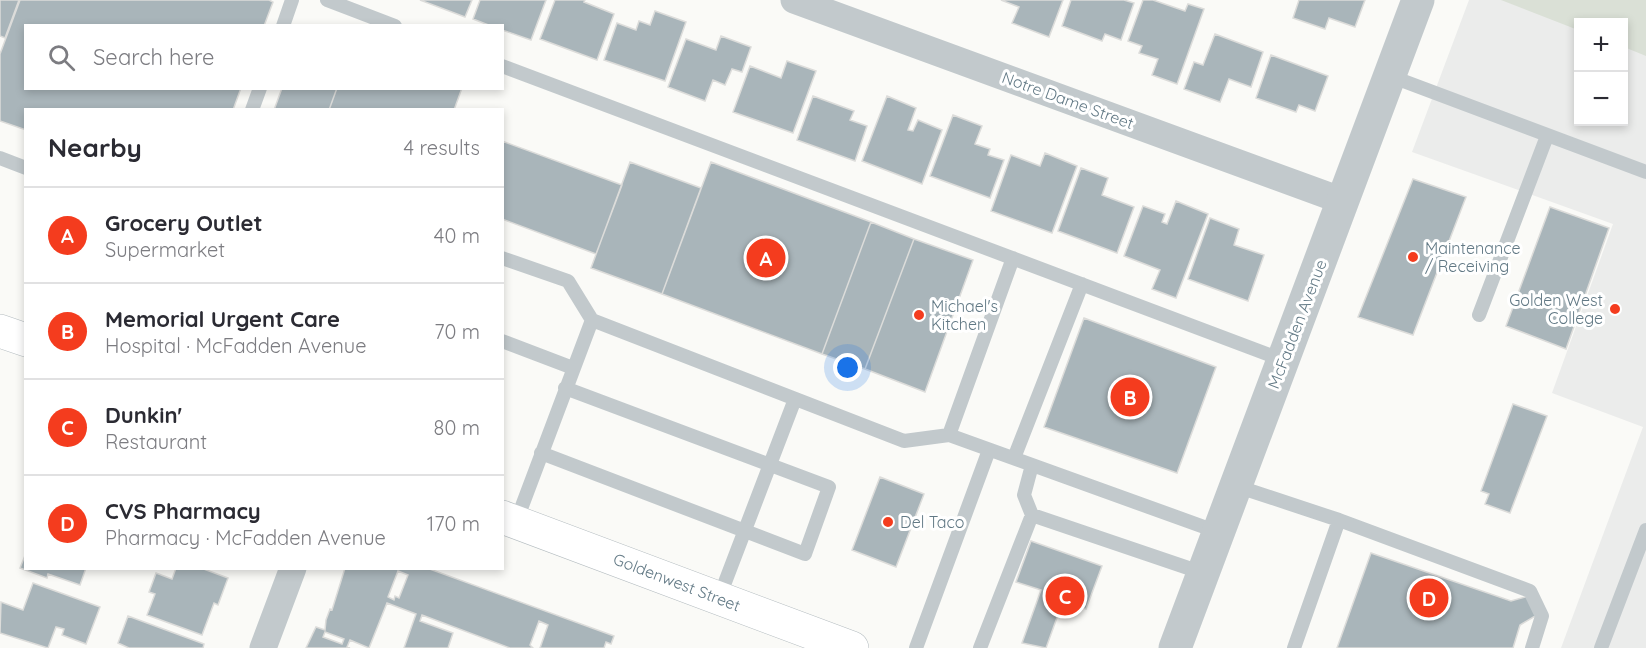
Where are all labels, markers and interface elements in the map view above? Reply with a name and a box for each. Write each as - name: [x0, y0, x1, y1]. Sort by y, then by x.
- map controls: [1574, 18, 1628, 126]
- button: +: [1574, 18, 1628, 72]
- search box: [24, 24, 504, 90]
- icon: search: [45, 41, 78, 74]
- text: Search here: [93, 43, 214, 71]
- street label: Notre Dame Street: [999, 67, 1137, 133]
- button: −: [1574, 72, 1628, 126]
- text: Nearby: [48, 131, 142, 164]
- text: 4 results: [404, 135, 480, 160]
- text: Grocery Outlet: [105, 209, 262, 237]
- text: A: [61, 223, 74, 248]
- text: 40 m: [434, 223, 480, 248]
- pin: A: [746, 236, 786, 280]
- text: Supermarket: [105, 237, 225, 262]
- place label: Maintenance / Receiving: [1425, 238, 1521, 276]
- marker: Maintenance / Receiving: [1406, 250, 1420, 264]
- street label: McFadden Avenue: [1263, 257, 1331, 391]
- place label: Golden West College: [1509, 290, 1603, 328]
- place label: Michael's Kitchen: [931, 296, 998, 334]
- marker: Golden West College: [1608, 302, 1622, 316]
- text: Memorial Urgent Care: [105, 305, 340, 333]
- marker: Michael's Kitchen: [912, 308, 926, 322]
- text: B: [61, 319, 74, 344]
- text: 70 m: [434, 319, 480, 344]
- text: Hospital · McFadden Avenue: [105, 333, 366, 358]
- your location: [833, 353, 862, 382]
- pin: B: [1110, 374, 1150, 420]
- text: Dunkin': [105, 401, 182, 429]
- text: C: [61, 415, 74, 440]
- text: 80 m: [434, 415, 480, 440]
- text: Restaurant: [105, 429, 207, 454]
- text: CVS Pharmacy: [105, 497, 261, 525]
- text: D: [60, 511, 75, 536]
- text: 170 m: [427, 511, 480, 536]
- place label: Del Taco: [900, 512, 964, 532]
- marker: Del Taco: [881, 515, 895, 529]
- text: Pharmacy · McFadden Avenue: [105, 525, 386, 550]
- street label: Goldenwest Street: [611, 549, 743, 615]
- pin: C: [1046, 574, 1084, 618]
- pin: D: [1410, 576, 1448, 620]

